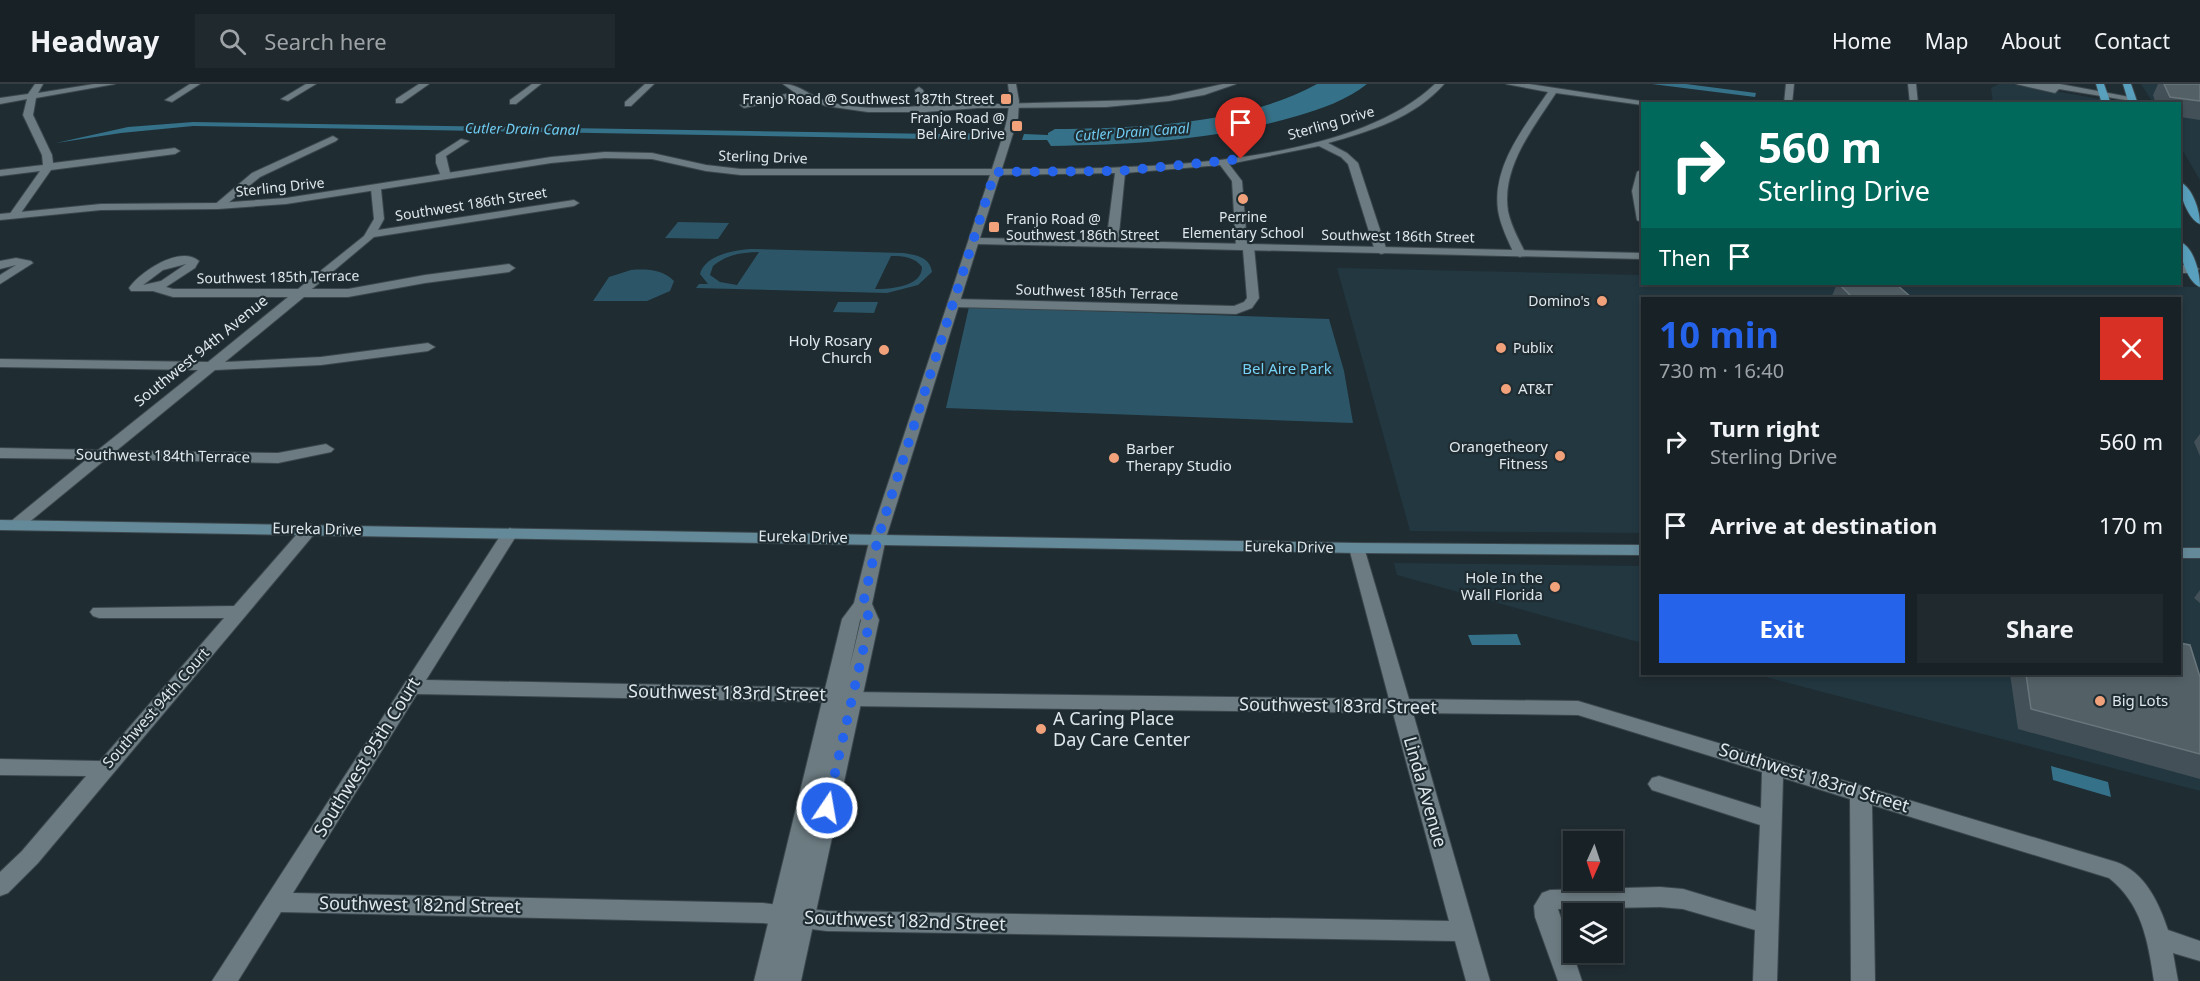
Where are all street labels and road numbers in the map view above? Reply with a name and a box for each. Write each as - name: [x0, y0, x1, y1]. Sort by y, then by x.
- street label: Sterling Drive: [1285, 101, 1376, 144]
- street label: Sterling Drive: [718, 145, 808, 168]
- street label: Sterling Drive: [235, 172, 325, 201]
- street label: Southwest 186th Street: [394, 182, 548, 225]
- street label: Southwest 186th Street: [1321, 225, 1475, 246]
- street label: Southwest 185th Terrace: [197, 266, 360, 287]
- street label: Southwest 185th Terrace: [1015, 279, 1179, 304]
- street label: Southwest 94th Avenue: [129, 290, 271, 410]
- street label: Southwest 184th Terrace: [76, 443, 250, 467]
- street label: Eureka Drive: [272, 517, 362, 539]
- street label: Eureka Drive: [758, 525, 848, 547]
- street label: Eureka Drive: [1244, 535, 1334, 557]
- street label: Southwest 94th Court: [97, 643, 213, 772]
- street label: Southwest 95th Court: [307, 672, 425, 841]
- street label: Southwest 183rd Street: [628, 678, 827, 706]
- street label: Southwest 183rd Street: [1239, 691, 1438, 719]
- street label: Linda Avenue: [1399, 734, 1453, 850]
- street label: Southwest 183rd Street: [1716, 737, 1913, 818]
- street label: Southwest 182nd Street: [319, 890, 522, 918]
- street label: Southwest 182nd Street: [804, 904, 1007, 936]

